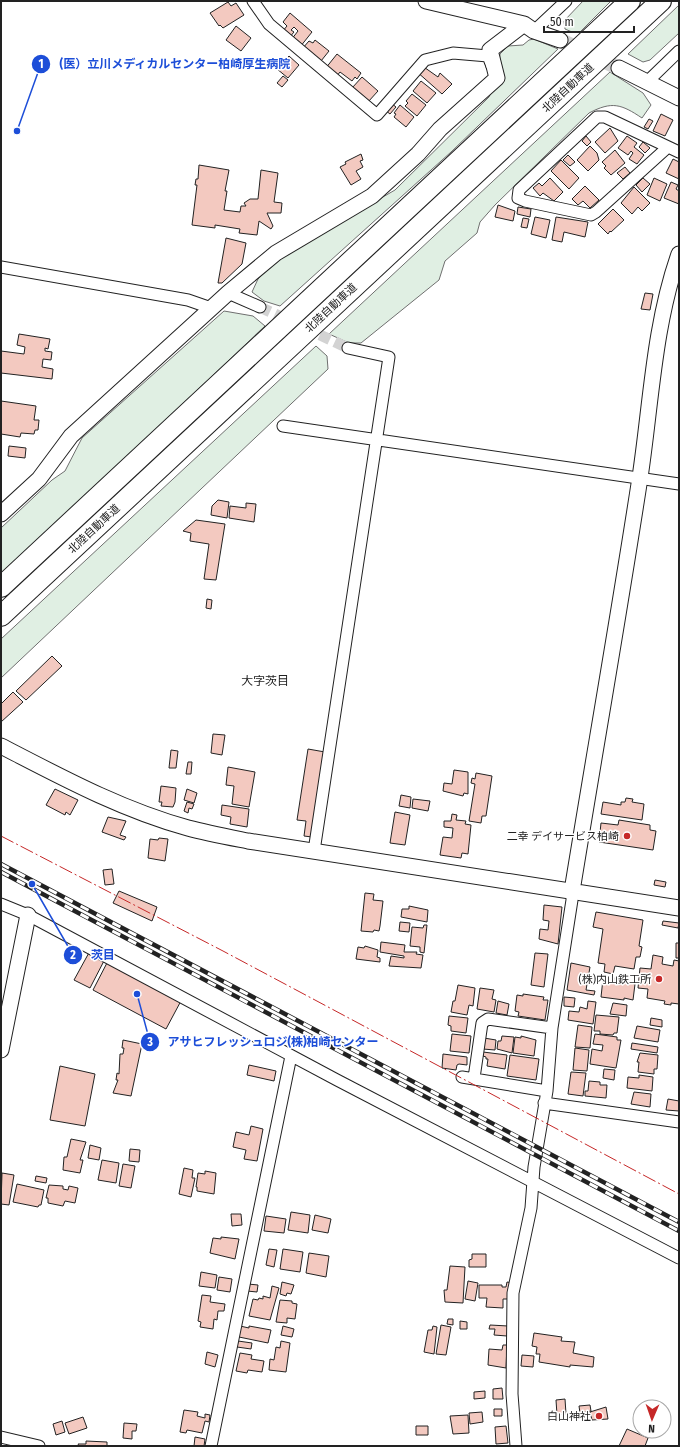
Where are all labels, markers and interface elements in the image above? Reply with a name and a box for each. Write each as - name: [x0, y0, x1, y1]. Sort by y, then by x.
- scale bar: [544, 8, 634, 34]
- text: 50 m: [550, 15, 574, 29]
- callout: (医）立川メディカルセンター柏崎厚生病院: [31, 52, 298, 76]
- text: 1: [38, 57, 44, 71]
- text: (医）立川メディカルセンター柏崎厚生病院: [60, 57, 290, 71]
- street label: 北陸自動車道: [539, 61, 597, 115]
- street label: 北陸自動車道: [302, 281, 360, 335]
- street label: 北陸自動車道: [65, 502, 123, 556]
- district label: 大字茨目: [241, 674, 289, 688]
- place label: 二幸 デイサービス柏崎: [506, 830, 619, 843]
- marker: 二幸 デイサービス柏崎: [622, 831, 632, 841]
- callout: 茨目: [63, 943, 123, 967]
- text: 2: [69, 948, 76, 962]
- text: 茨目: [91, 948, 115, 962]
- place label: (株)内山鉄工所: [579, 973, 652, 986]
- marker: (株)内山鉄工所: [654, 974, 664, 984]
- callout: アサヒフレッシュロジ(株)柏崎センター: [140, 1030, 387, 1054]
- text: 3: [146, 1035, 153, 1049]
- text: アサヒフレッシュロジ(株)柏崎センター: [167, 1035, 379, 1049]
- north arrow: [632, 1399, 672, 1439]
- place label: 白山神社: [547, 1410, 591, 1423]
- marker: 白山神社: [594, 1411, 604, 1421]
- text: N: [648, 1422, 655, 1435]

